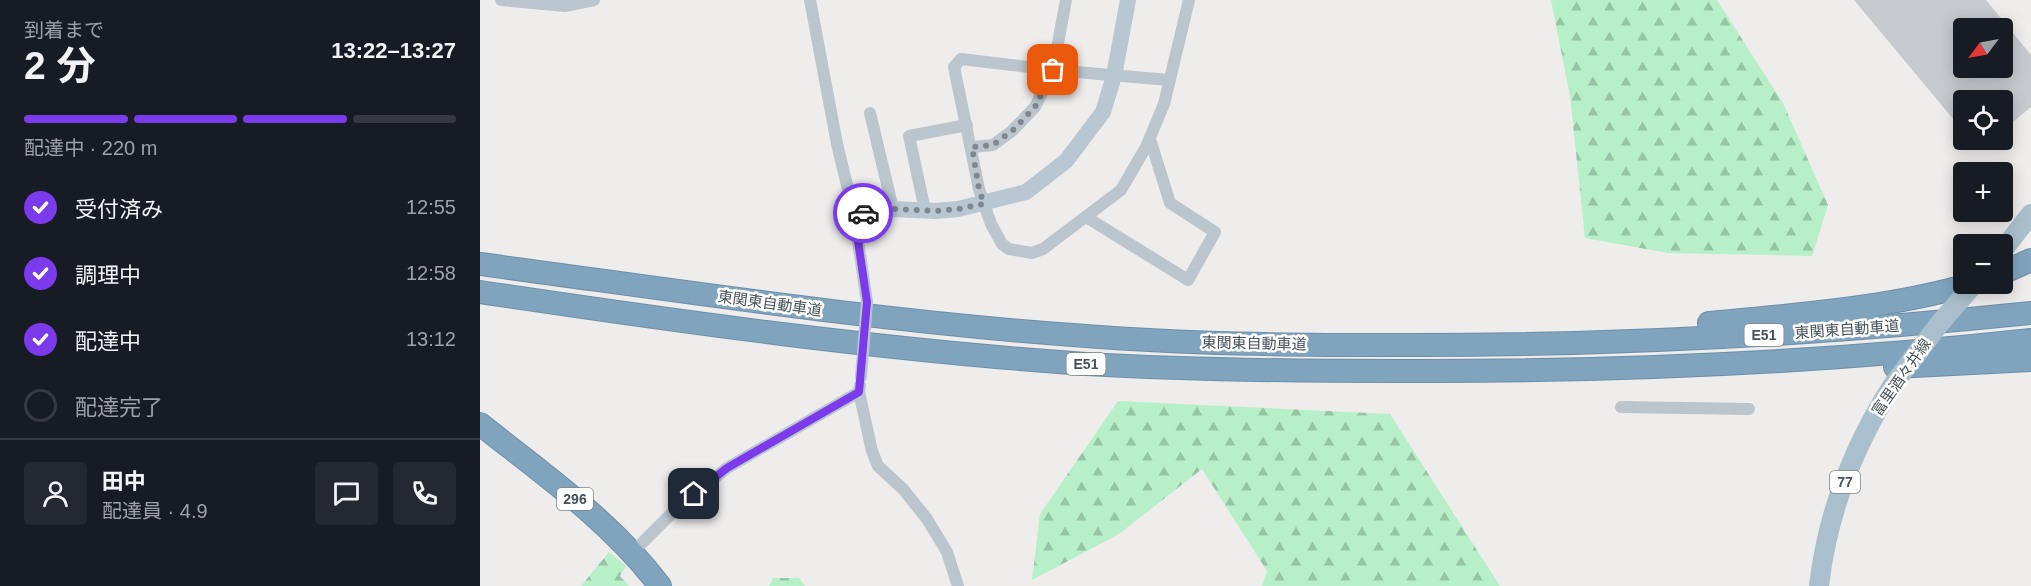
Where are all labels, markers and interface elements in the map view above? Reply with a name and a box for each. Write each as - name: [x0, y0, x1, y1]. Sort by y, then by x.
- north arrow: [1953, 18, 2013, 78]
- map controls: [1953, 18, 2013, 294]
- text: 到着まで: [24, 19, 104, 41]
- text: 13:22–13:27: [331, 38, 456, 63]
- text: 2 分: [24, 44, 96, 87]
- pin: [1027, 44, 1078, 95]
- icon: bag: [1036, 53, 1069, 86]
- button: locate: [1953, 90, 2013, 150]
- text: 配達中 · 220 m: [24, 137, 157, 159]
- button: +: [1953, 162, 2013, 222]
- courier: [833, 183, 893, 243]
- icon: check: [24, 191, 57, 224]
- text: 12:55: [406, 196, 456, 218]
- text: 受付済み: [75, 197, 163, 222]
- icon: car: [847, 197, 880, 230]
- button: −: [1953, 234, 2013, 294]
- icon: check: [24, 257, 57, 290]
- text: 12:58: [406, 262, 456, 284]
- text: 調理中: [75, 263, 141, 288]
- street label: 東関東自動車道: [717, 287, 823, 319]
- street label: 東関東自動車道: [1794, 317, 1900, 341]
- icon: check: [24, 323, 57, 356]
- road number: E51: [1744, 324, 1784, 346]
- text: 13:12: [406, 328, 456, 350]
- text: 配達中: [75, 329, 141, 354]
- street label: 東関東自動車道: [1201, 334, 1307, 352]
- street label: 富里酒々井線: [1868, 335, 1934, 419]
- road number: E51: [1066, 353, 1106, 375]
- text: 配達完了: [75, 395, 163, 420]
- button: person: [24, 462, 87, 525]
- button: chat: [315, 462, 378, 525]
- button: phone: [393, 462, 456, 525]
- pin: [668, 468, 719, 519]
- text: 田中: [102, 469, 146, 494]
- road number: 77: [1830, 471, 1860, 493]
- icon: home: [677, 477, 710, 510]
- road number: 296: [557, 488, 593, 510]
- text: 配達員 · 4.9: [102, 500, 208, 522]

